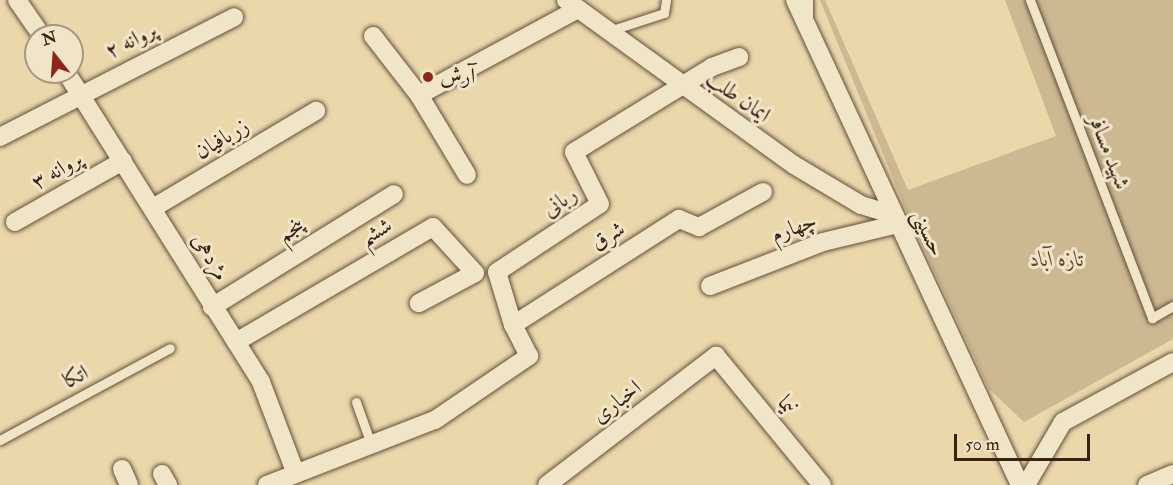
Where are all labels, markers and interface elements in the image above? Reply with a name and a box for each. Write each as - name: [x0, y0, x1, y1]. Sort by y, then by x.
- street label: پروانه ۲: [101, 17, 161, 65]
- north arrow: [24, 24, 84, 84]
- text: N: [40, 27, 59, 50]
- place label: آرش: [440, 64, 475, 90]
- street label: ایمان طلب: [701, 65, 775, 129]
- marker: آرش: [421, 70, 435, 84]
- street label: شهید مسافر: [1083, 111, 1135, 193]
- street label: زربافیان: [190, 113, 254, 165]
- street label: پروانه ۳: [27, 146, 87, 196]
- street label: ربانی: [538, 181, 582, 223]
- street label: حسینی: [906, 206, 950, 260]
- street label: چهارم: [768, 208, 820, 248]
- street label: پنجم: [273, 212, 309, 248]
- street label: ششم: [355, 212, 397, 252]
- street label: شرق: [586, 216, 630, 256]
- street label: مژدهی: [186, 229, 234, 285]
- park label: تازه آباد: [1030, 247, 1084, 273]
- street label: اتکا: [59, 360, 93, 394]
- street label: اخباری: [587, 375, 647, 429]
- street label: نیما: [772, 390, 802, 420]
- scale bar: [957, 422, 1094, 460]
- text: 50 m: [965, 433, 1000, 456]

